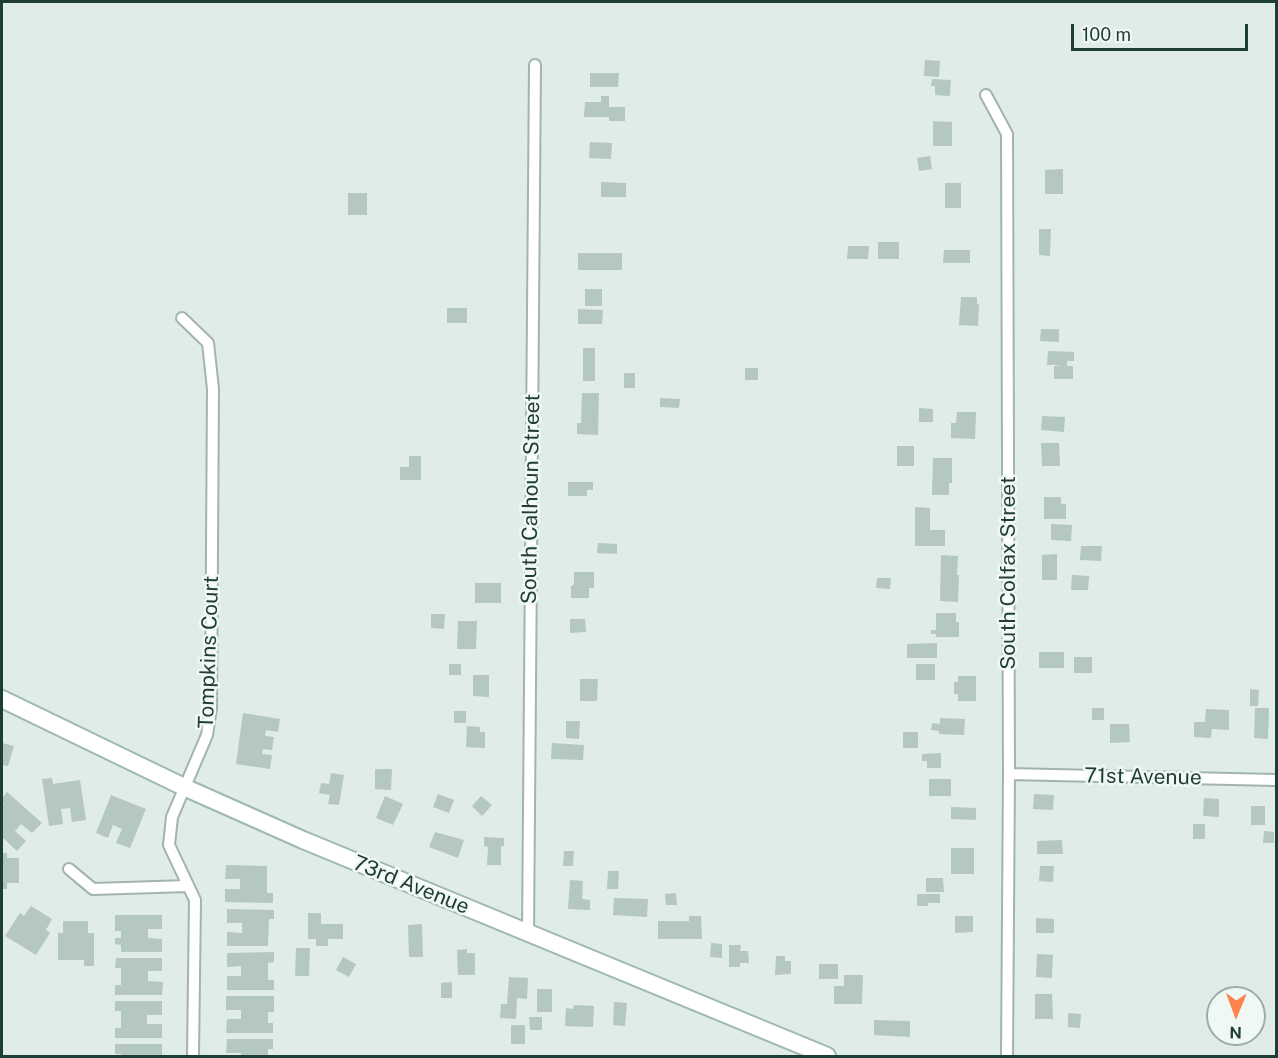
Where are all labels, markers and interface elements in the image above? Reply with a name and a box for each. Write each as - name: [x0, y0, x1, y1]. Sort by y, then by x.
- scale bar: [1074, 12, 1251, 50]
- text: 100 m: [1082, 24, 1131, 45]
- street label: South Calhoun Street: [517, 394, 545, 604]
- street label: South Colfax Street: [996, 476, 1022, 670]
- street label: Tompkins Court: [194, 575, 224, 729]
- street label: 71st Avenue: [1084, 763, 1202, 791]
- street label: 73rd Avenue: [349, 850, 473, 920]
- north arrow: [1206, 986, 1266, 1046]
- text: N: [1229, 1023, 1242, 1042]

